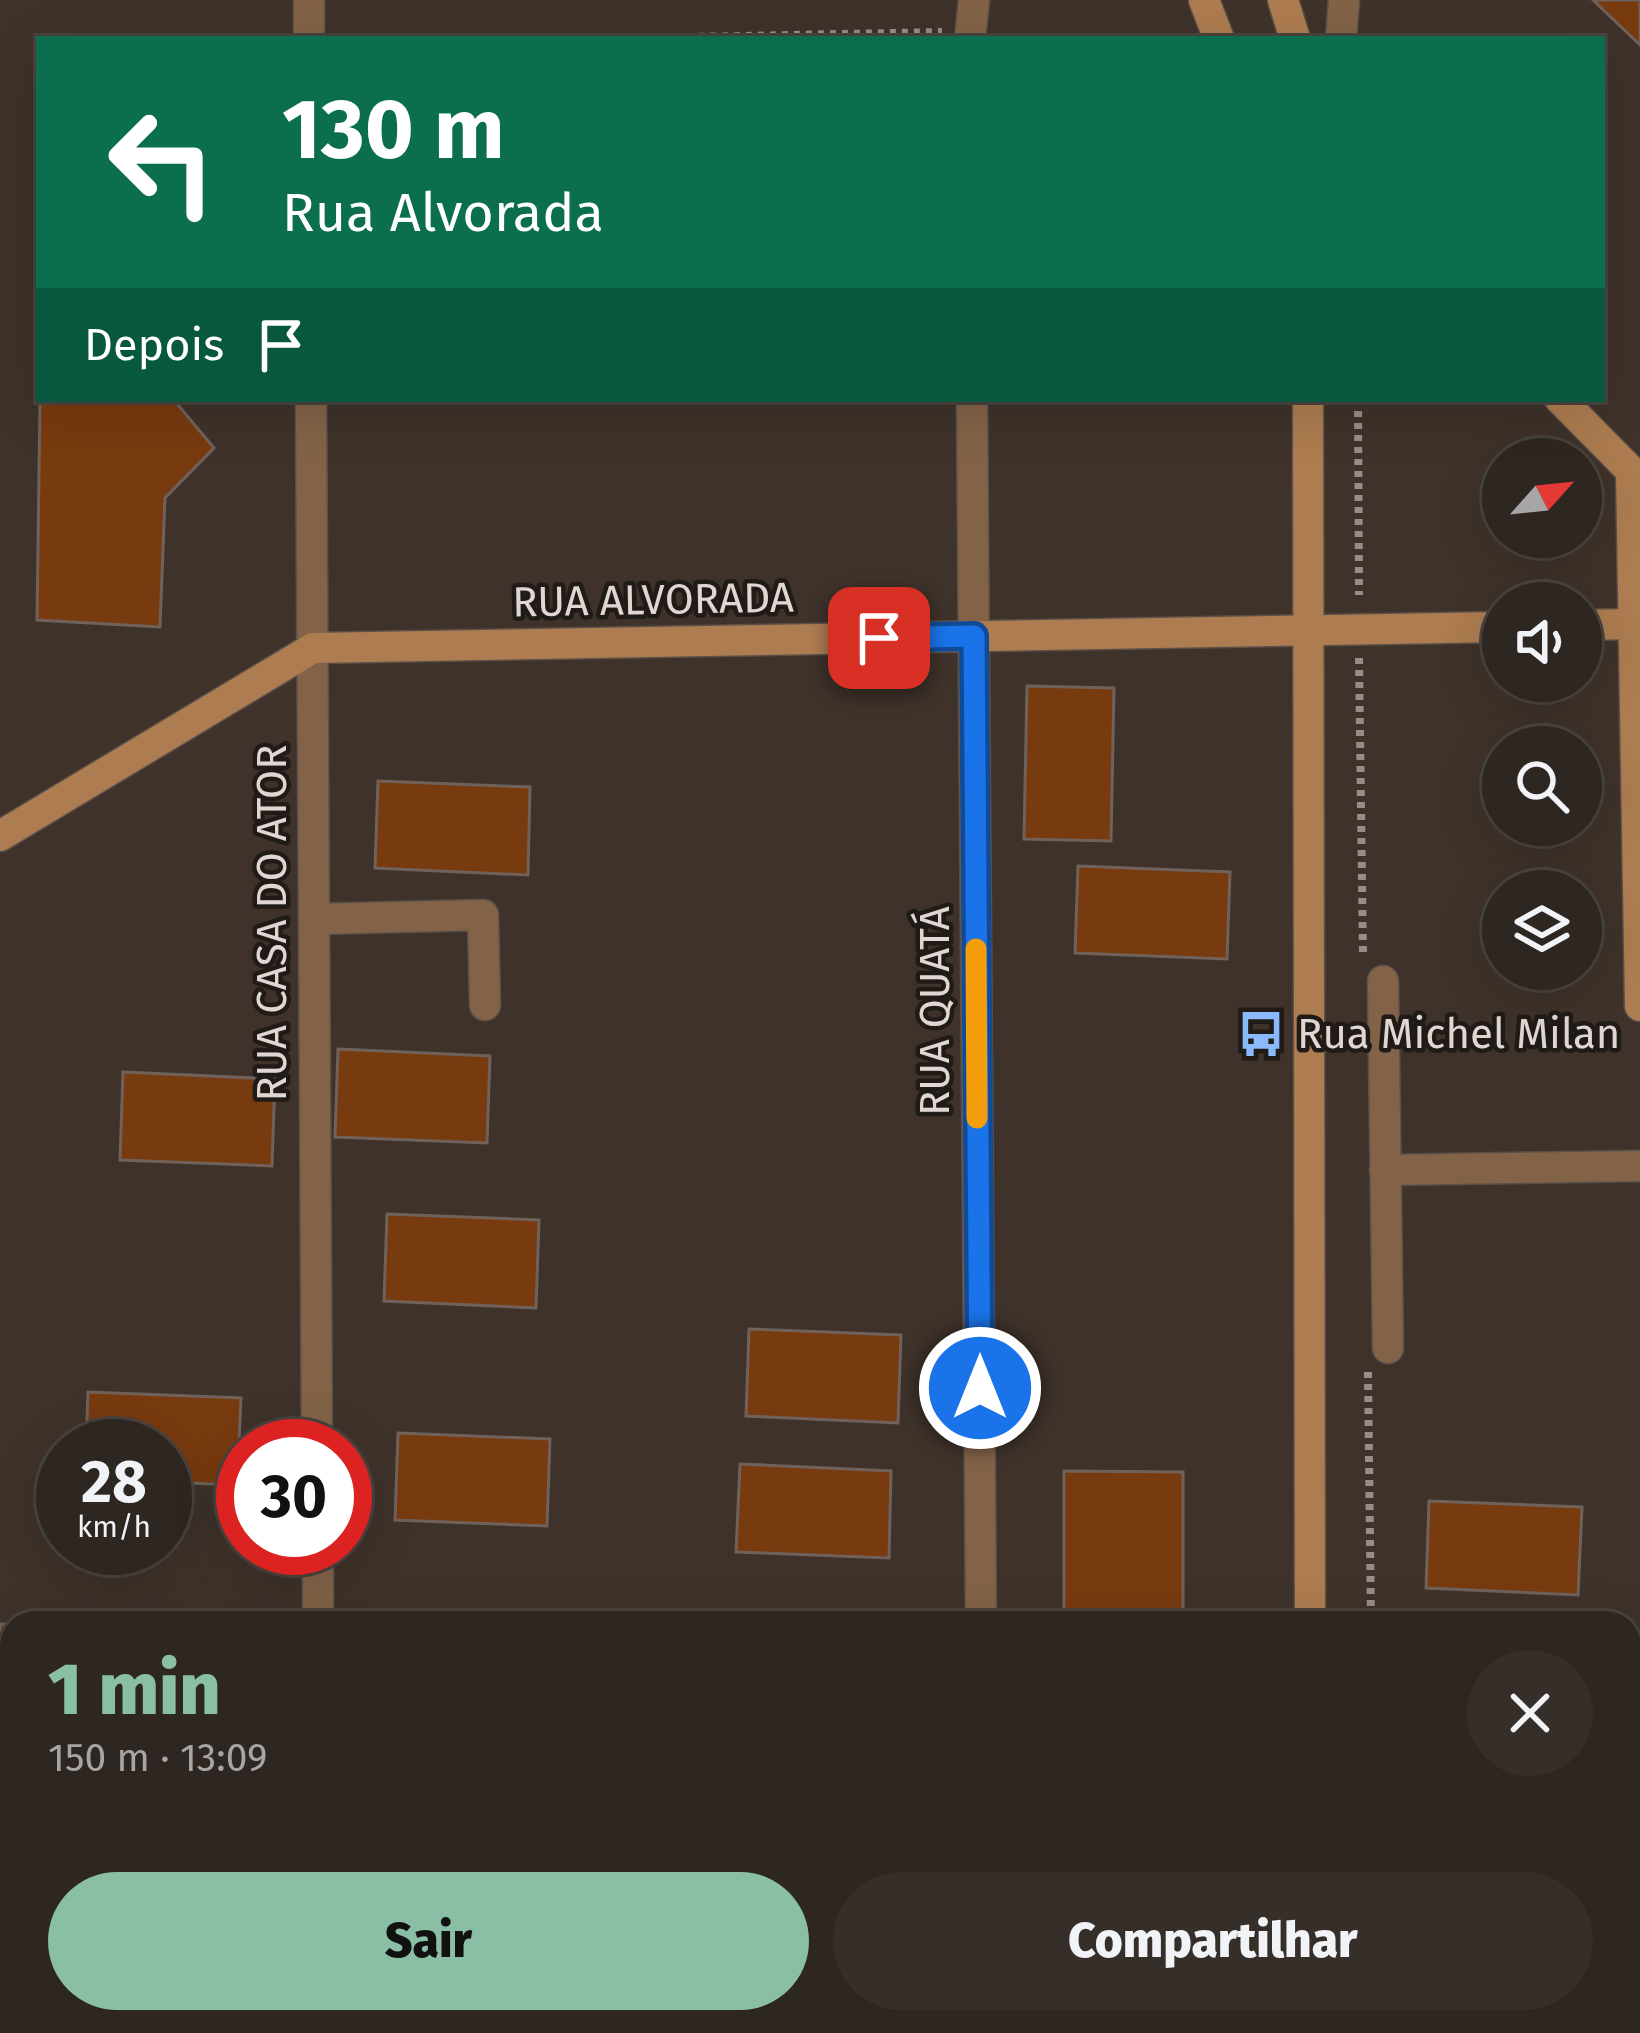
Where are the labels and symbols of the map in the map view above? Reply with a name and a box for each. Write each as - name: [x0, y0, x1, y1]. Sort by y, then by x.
- north arrow: [1482, 438, 1602, 558]
- street label: RUA ALVORADA: [512, 573, 794, 627]
- pin: [828, 587, 930, 689]
- street label: RUA CASA DO ATOR: [247, 744, 297, 1102]
- street label: RUA QUATÁ: [910, 906, 960, 1116]
- bus stop icon: Rua Michel Milan: [1236, 1009, 1286, 1059]
- place label: Rua Michel Milan: [1297, 1009, 1620, 1059]
- position arrow: [917, 1325, 1043, 1451]
- speed limit sign: 30: [216, 1419, 372, 1575]

